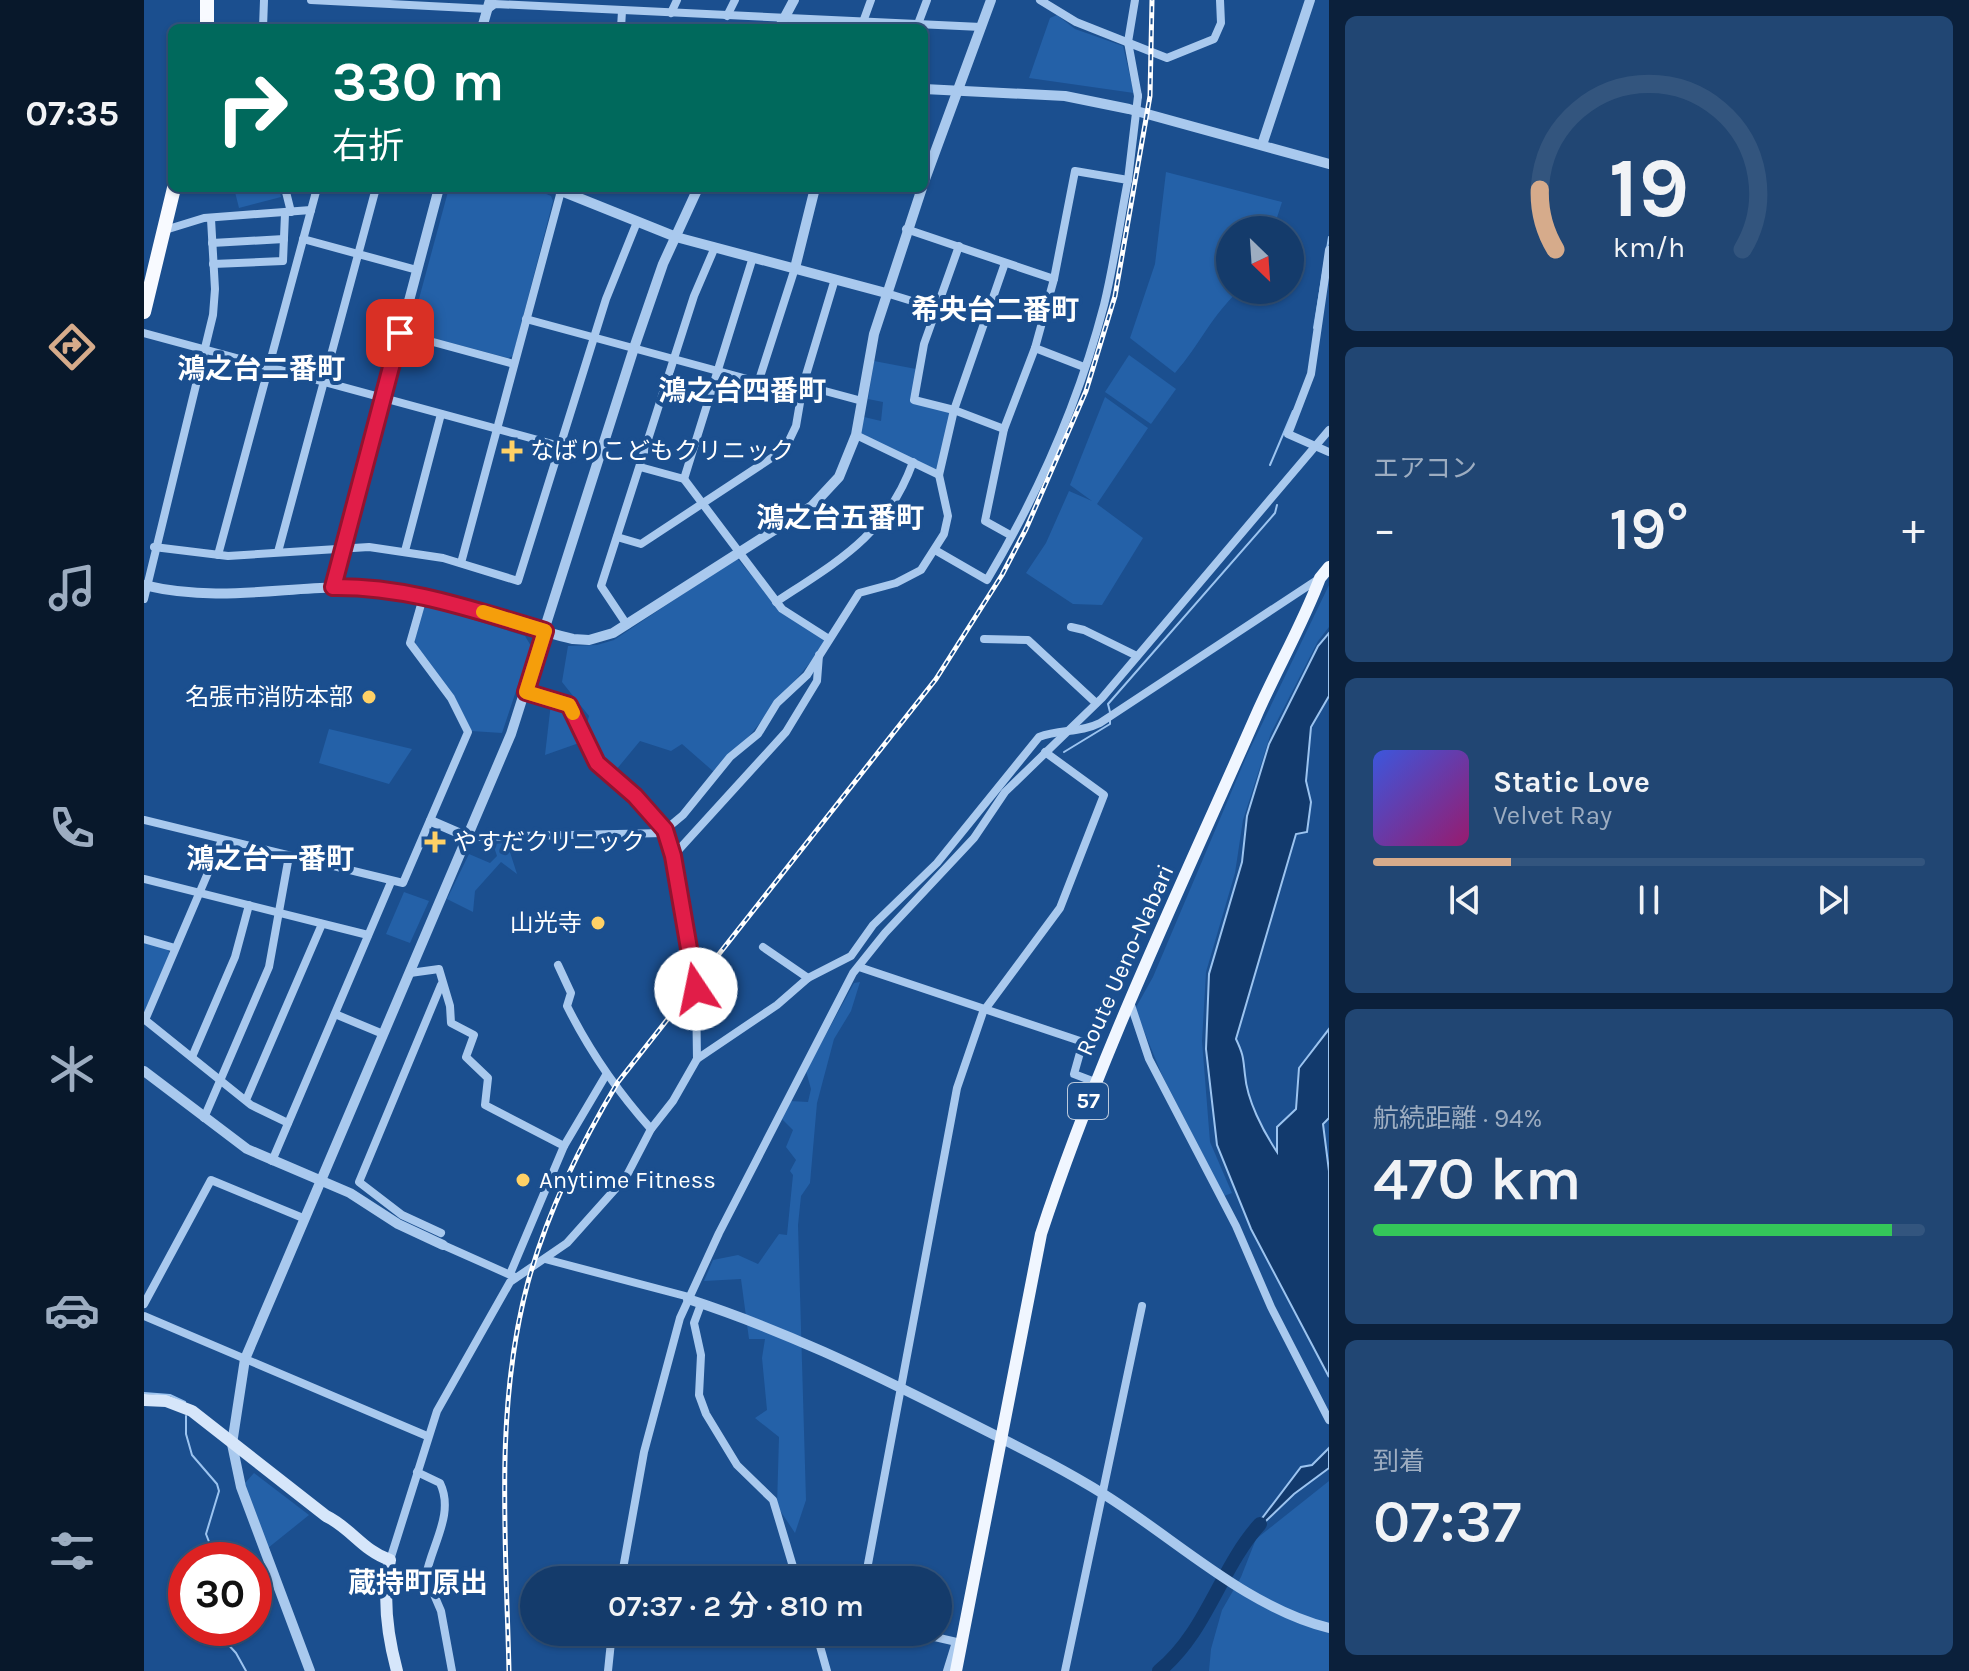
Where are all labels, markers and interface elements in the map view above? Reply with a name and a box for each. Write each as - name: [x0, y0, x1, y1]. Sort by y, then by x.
- text: 330 m: [332, 49, 504, 114]
- icon: right: [200, 56, 304, 160]
- text: 07:35: [25, 92, 119, 134]
- text: 右折: [332, 125, 404, 167]
- text: 19: [1609, 139, 1689, 236]
- north arrow: [1216, 216, 1304, 304]
- map controls: [1216, 216, 1304, 304]
- text: km/h: [1613, 231, 1685, 264]
- district label: 希央台二番町: [911, 293, 1079, 326]
- pin: [366, 299, 434, 367]
- icon: arrive: [378, 311, 422, 355]
- icon: directions: [44, 319, 100, 375]
- district label: 鴻之台二番町: [177, 352, 345, 385]
- district label: 鴻之台四番町: [658, 374, 826, 407]
- place label: なばりこどもクリニック: [530, 437, 794, 465]
- marker: なばりこどもクリニック: [501, 440, 523, 462]
- text: エアコン: [1373, 453, 1477, 484]
- text: 19°: [1609, 494, 1689, 564]
- district label: 鴻之台五番町: [756, 501, 924, 534]
- text: −: [1373, 504, 1396, 555]
- text: +: [1902, 504, 1925, 555]
- icon: music: [44, 560, 100, 616]
- place label: 名張市消防本部: [185, 683, 353, 711]
- marker: 名張市消防本部: [360, 688, 378, 706]
- text: Static Love: [1493, 764, 1650, 800]
- icon: phone: [44, 800, 100, 856]
- text: Velvet Ray: [1493, 800, 1612, 831]
- place label: やすだクリニック: [453, 828, 645, 856]
- marker: やすだクリニック: [424, 831, 446, 853]
- district label: 鴻之台一番町: [186, 842, 354, 875]
- street label: Route Ueno-Nabari: [1070, 860, 1180, 1060]
- icon: previous: [1443, 878, 1487, 922]
- icon: pause: [1627, 878, 1671, 922]
- icon: next: [1811, 878, 1855, 922]
- place label: 山光寺: [510, 909, 582, 937]
- marker: 山光寺: [589, 914, 607, 932]
- position arrow: [654, 947, 738, 1031]
- icon: climate: [44, 1041, 100, 1097]
- road number: 57: [1068, 1083, 1108, 1119]
- text: 航続距離 · 94%: [1373, 1103, 1542, 1134]
- text: 470 km: [1373, 1144, 1582, 1214]
- place label: Anytime Fitness: [539, 1166, 716, 1194]
- marker: Anytime Fitness: [514, 1171, 532, 1189]
- icon: car: [44, 1282, 100, 1338]
- text: 到着: [1373, 1446, 1425, 1477]
- text: 07:37: [1373, 1487, 1521, 1557]
- icon: filters: [44, 1523, 100, 1579]
- speed limit sign: 30: [168, 1542, 272, 1646]
- district label: 蔵持町原出: [348, 1566, 488, 1599]
- text: 07:37 · 2 分 · 810 m: [608, 1588, 864, 1624]

